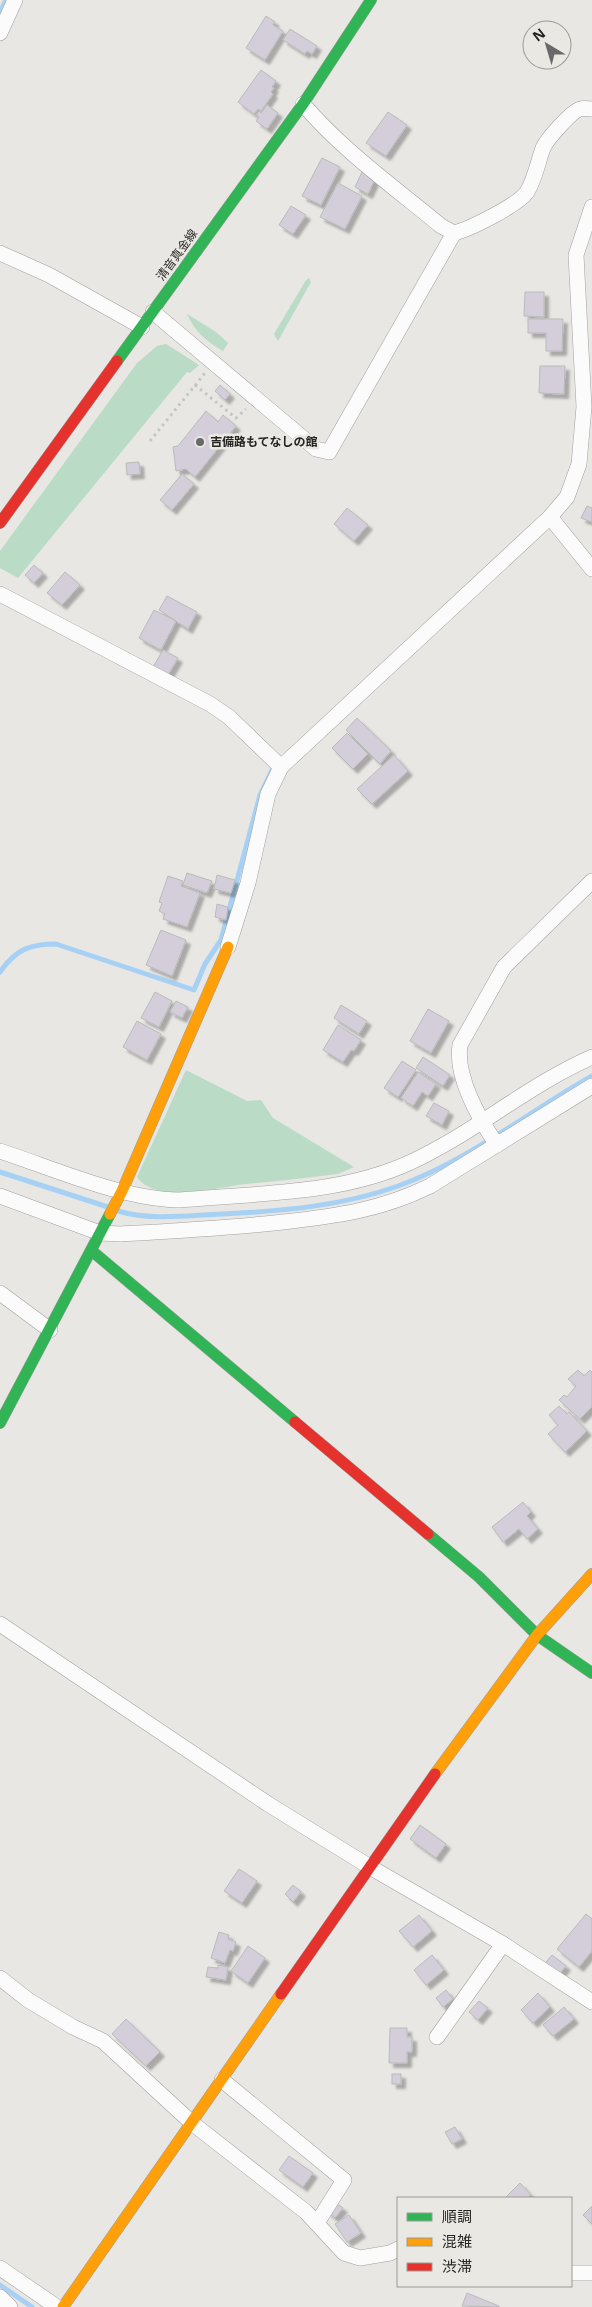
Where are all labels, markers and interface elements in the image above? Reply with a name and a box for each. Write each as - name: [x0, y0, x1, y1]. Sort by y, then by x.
- north arrow: [522, 20, 572, 70]
- text: N: [528, 23, 549, 45]
- street label: 清音真金線: [152, 225, 201, 284]
- place label: 吉備路もてなしの館: [210, 433, 318, 450]
- marker: 吉備路もてなしの館: [194, 436, 206, 448]
- legend: [397, 2197, 572, 2287]
- text: 順調: [442, 2206, 472, 2226]
- text: 混雑: [442, 2231, 472, 2251]
- text: 渋滞: [442, 2256, 472, 2276]

